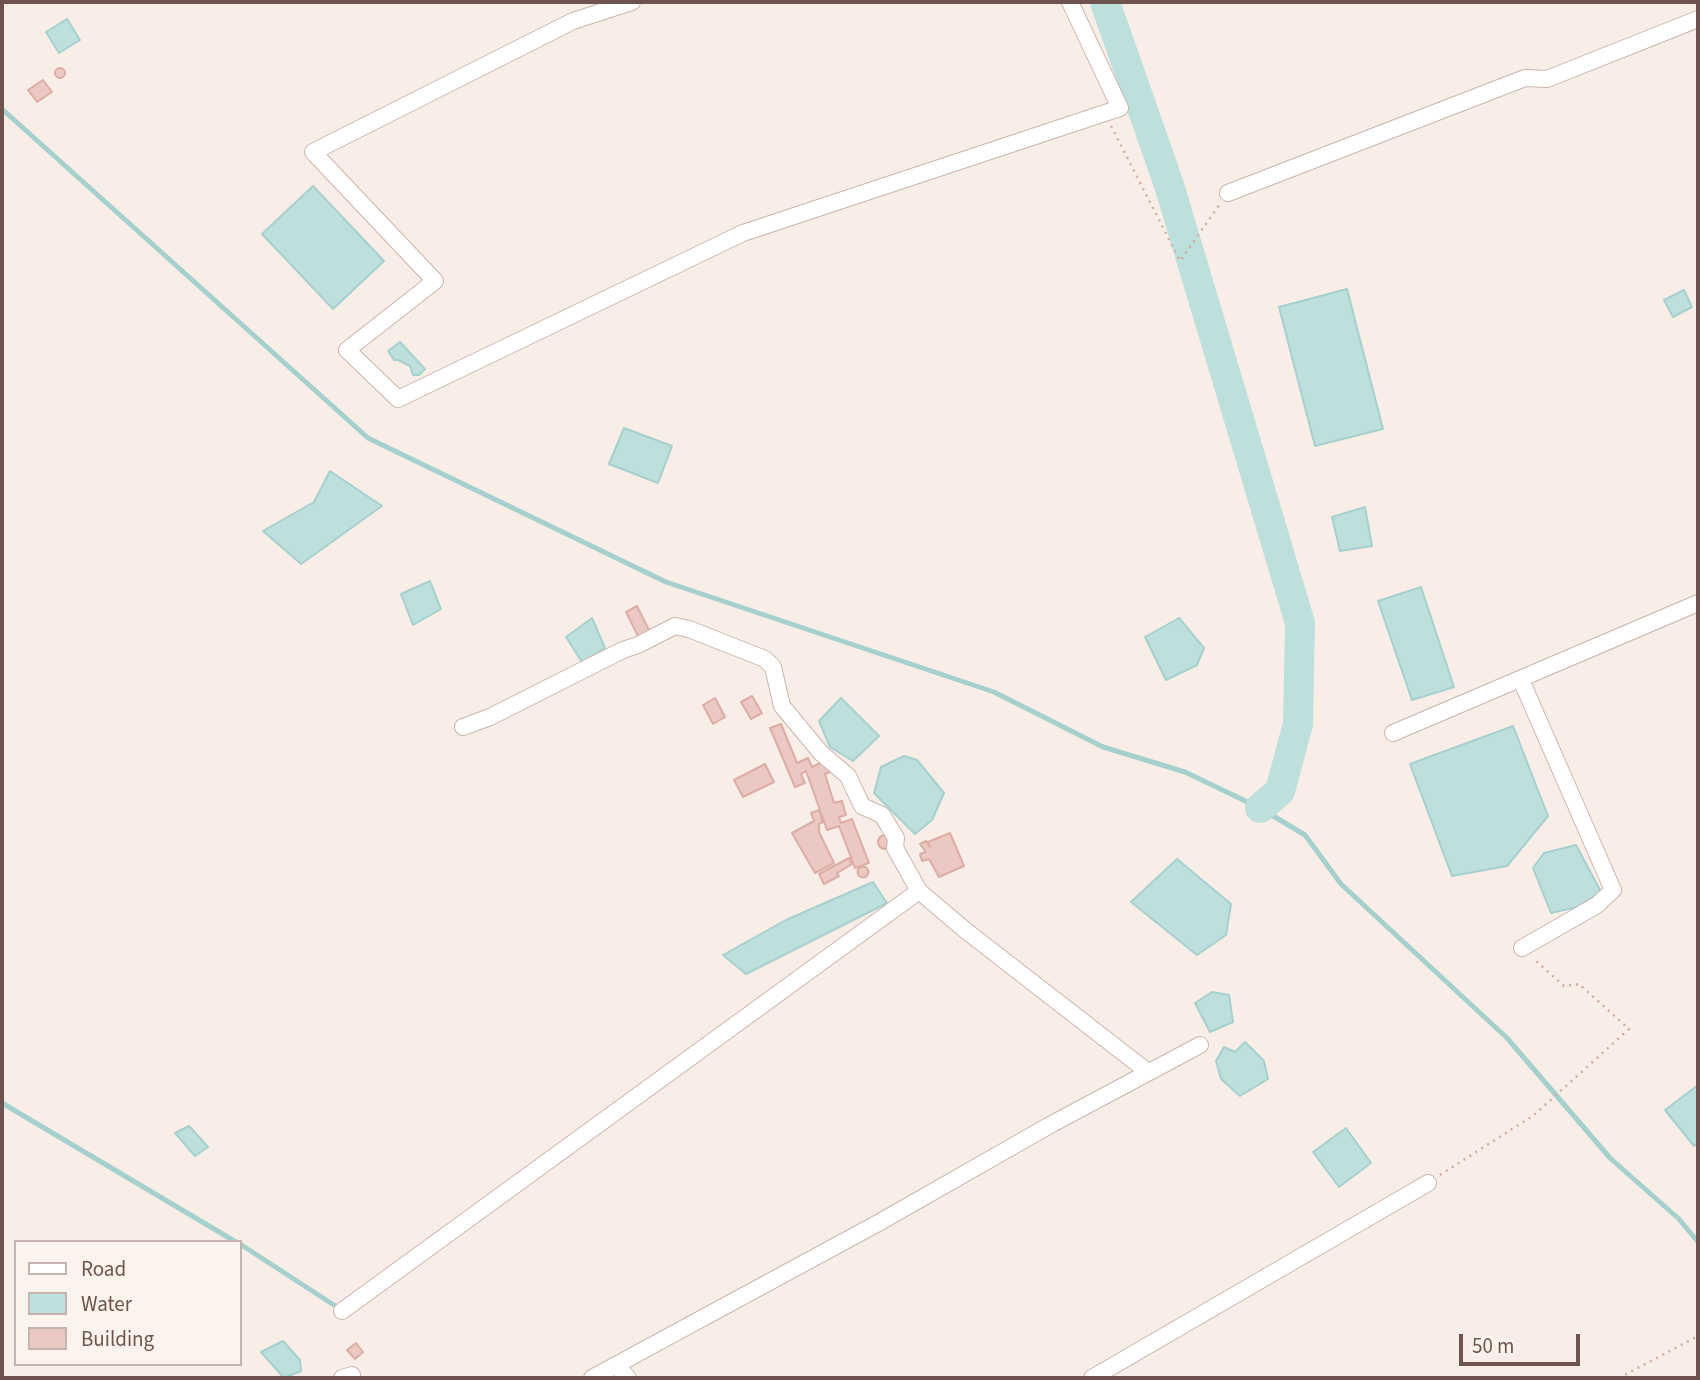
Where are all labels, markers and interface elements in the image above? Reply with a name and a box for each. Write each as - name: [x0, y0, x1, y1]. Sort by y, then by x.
- legend: [14, 1240, 242, 1366]
- text: Road: [81, 1254, 126, 1284]
- text: Water: [81, 1289, 132, 1319]
- scale bar: [1462, 1320, 1583, 1364]
- text: Building: [81, 1324, 154, 1354]
- text: 50 m: [1472, 1331, 1514, 1361]

